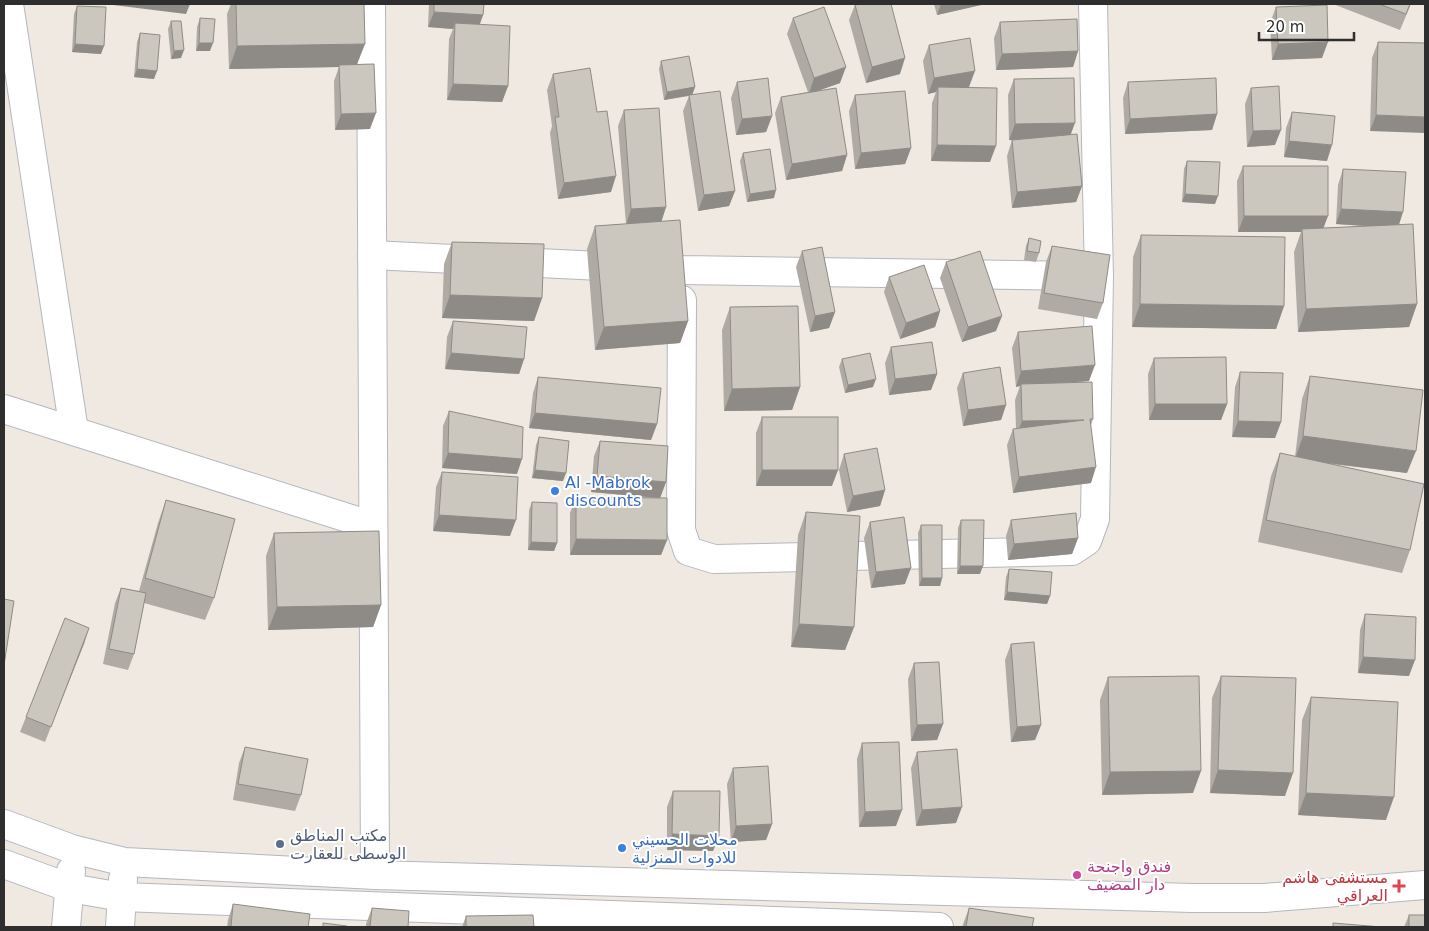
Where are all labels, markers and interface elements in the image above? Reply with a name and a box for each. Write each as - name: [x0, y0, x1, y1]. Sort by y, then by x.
- scale bar: [1259, 10, 1354, 42]
- text: 20 m: [1266, 18, 1304, 36]
- place label: Al -Mabrok discounts: [565, 473, 651, 510]
- marker: Al -Mabrok discounts: [549, 485, 561, 497]
- place label: مكتب المناطق الوسطى للعقارت: [290, 826, 406, 864]
- place label: محلات الحسيني للادوات المنزلية: [632, 830, 738, 868]
- marker: مكتب المناطق الوسطى للعقارت: [274, 838, 286, 850]
- marker: محلات الحسيني للادوات المنزلية: [616, 842, 628, 854]
- place label: فندق واجنحة دار المضيف: [1087, 857, 1171, 895]
- place label: مستشفى هاشم العراقي: [1282, 868, 1388, 906]
- marker: فندق واجنحة دار المضيف: [1071, 869, 1083, 881]
- marker: مستشفى هاشم العراقي: [1392, 879, 1406, 893]

